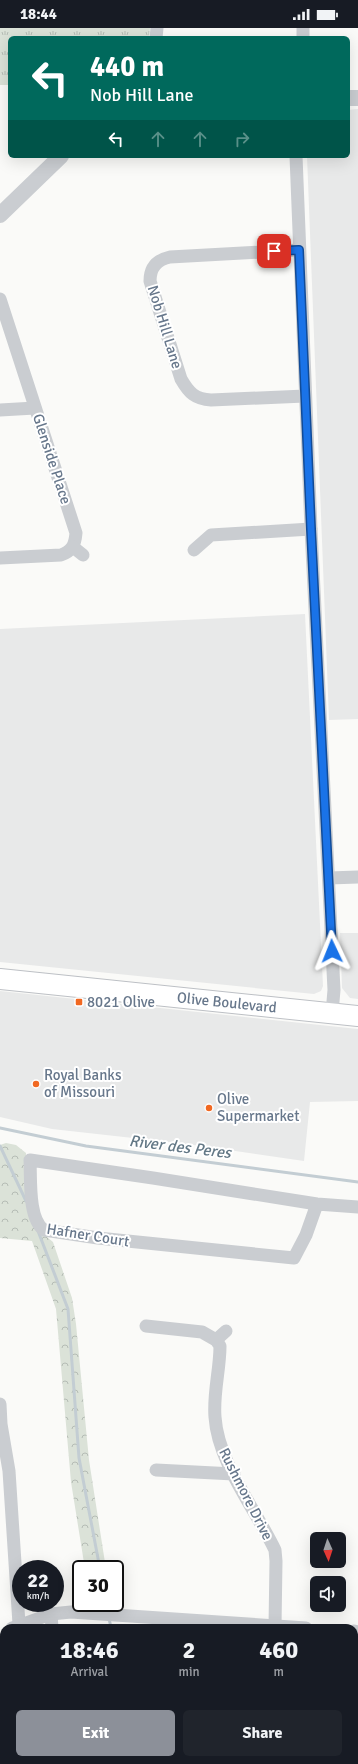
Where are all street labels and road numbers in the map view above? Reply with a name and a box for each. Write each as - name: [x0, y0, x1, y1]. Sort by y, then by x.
- street label: Nob Hill Lane: [144, 283, 186, 371]
- street label: Glenside Place: [29, 412, 75, 506]
- street label: Olive Boulevard: [176, 988, 278, 1017]
- street label: Hafner Court: [45, 1220, 131, 1250]
- street label: Rushmore Drive: [215, 1445, 277, 1543]

